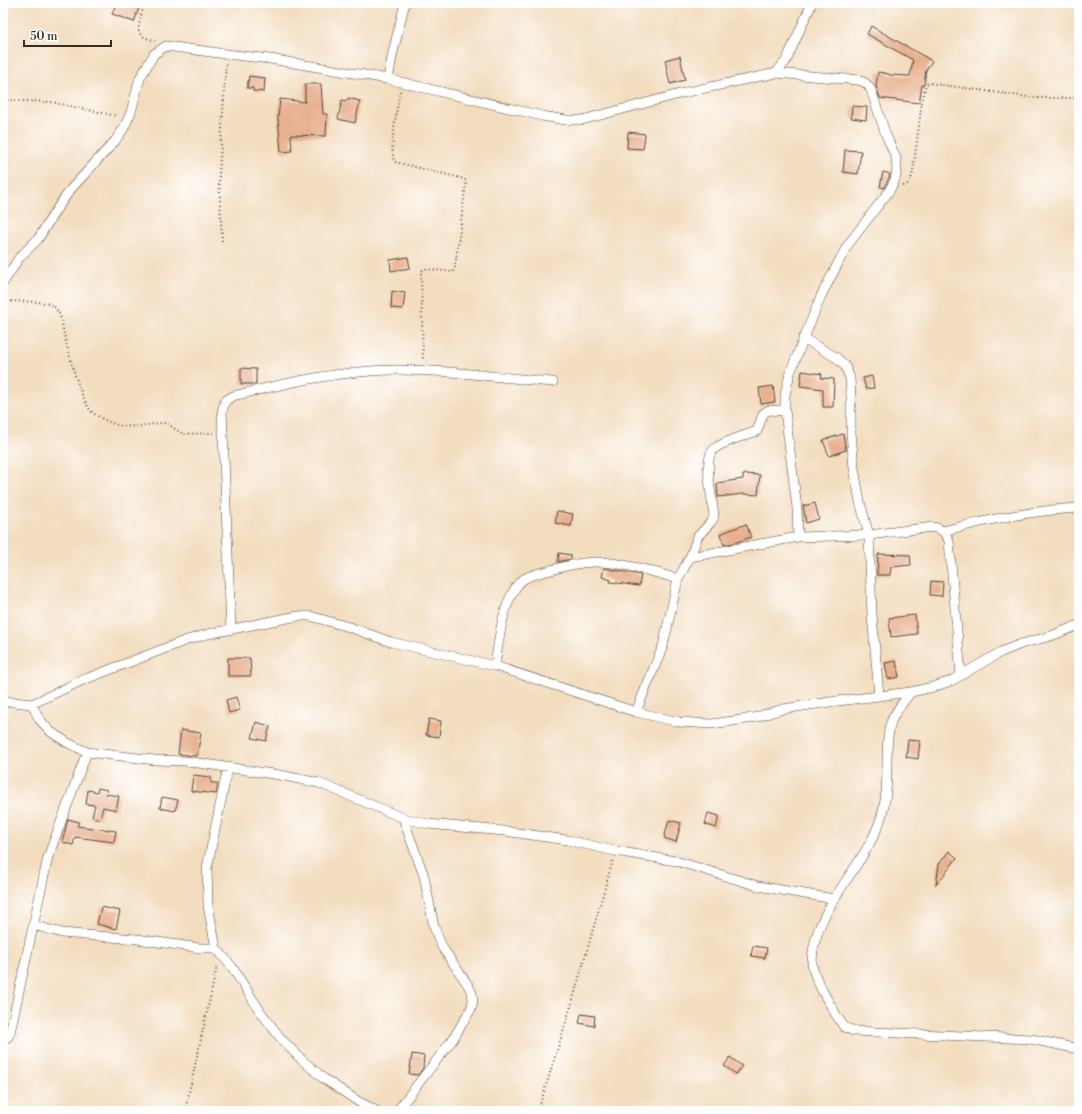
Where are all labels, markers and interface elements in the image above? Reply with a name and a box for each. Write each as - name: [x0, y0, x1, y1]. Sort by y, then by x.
- scale bar: [24, 22, 111, 48]
- text: 50 m: [30, 29, 58, 44]

